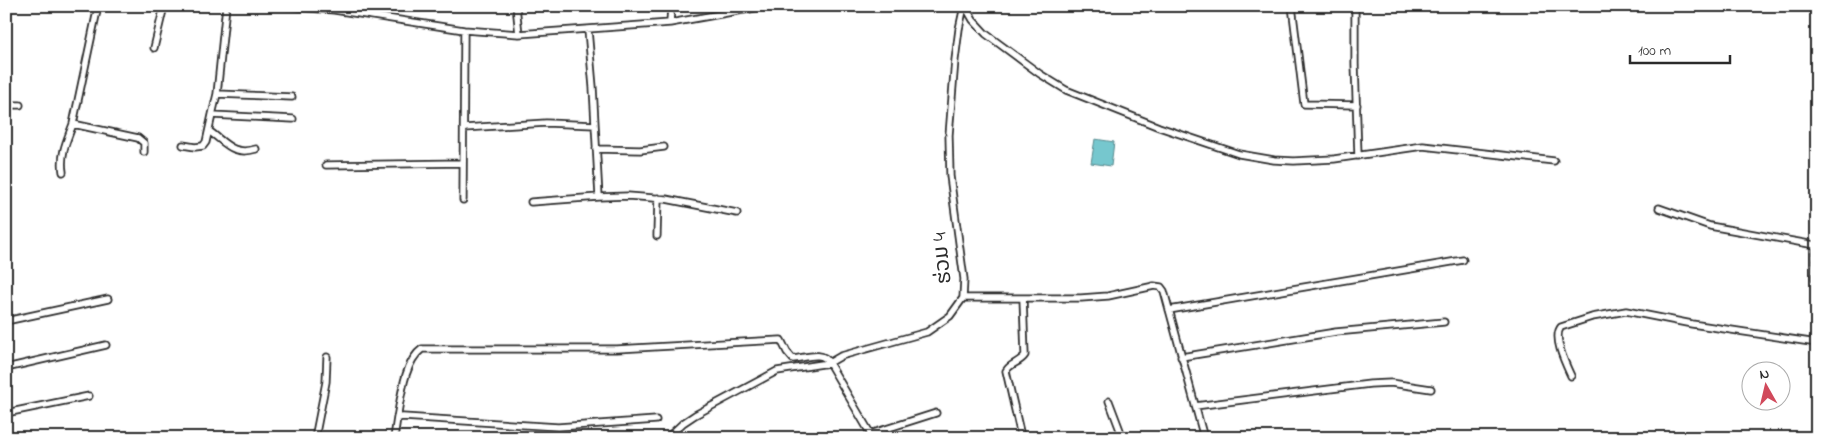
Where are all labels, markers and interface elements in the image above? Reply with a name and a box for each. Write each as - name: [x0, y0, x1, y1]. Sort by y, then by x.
- scale bar: [1630, 32, 1730, 64]
- text: 100 m: [1638, 40, 1671, 62]
- street label: ຮ່ວມ 4: [925, 230, 961, 285]
- north arrow: [1740, 362, 1790, 412]
- text: N: [1758, 364, 1771, 386]

